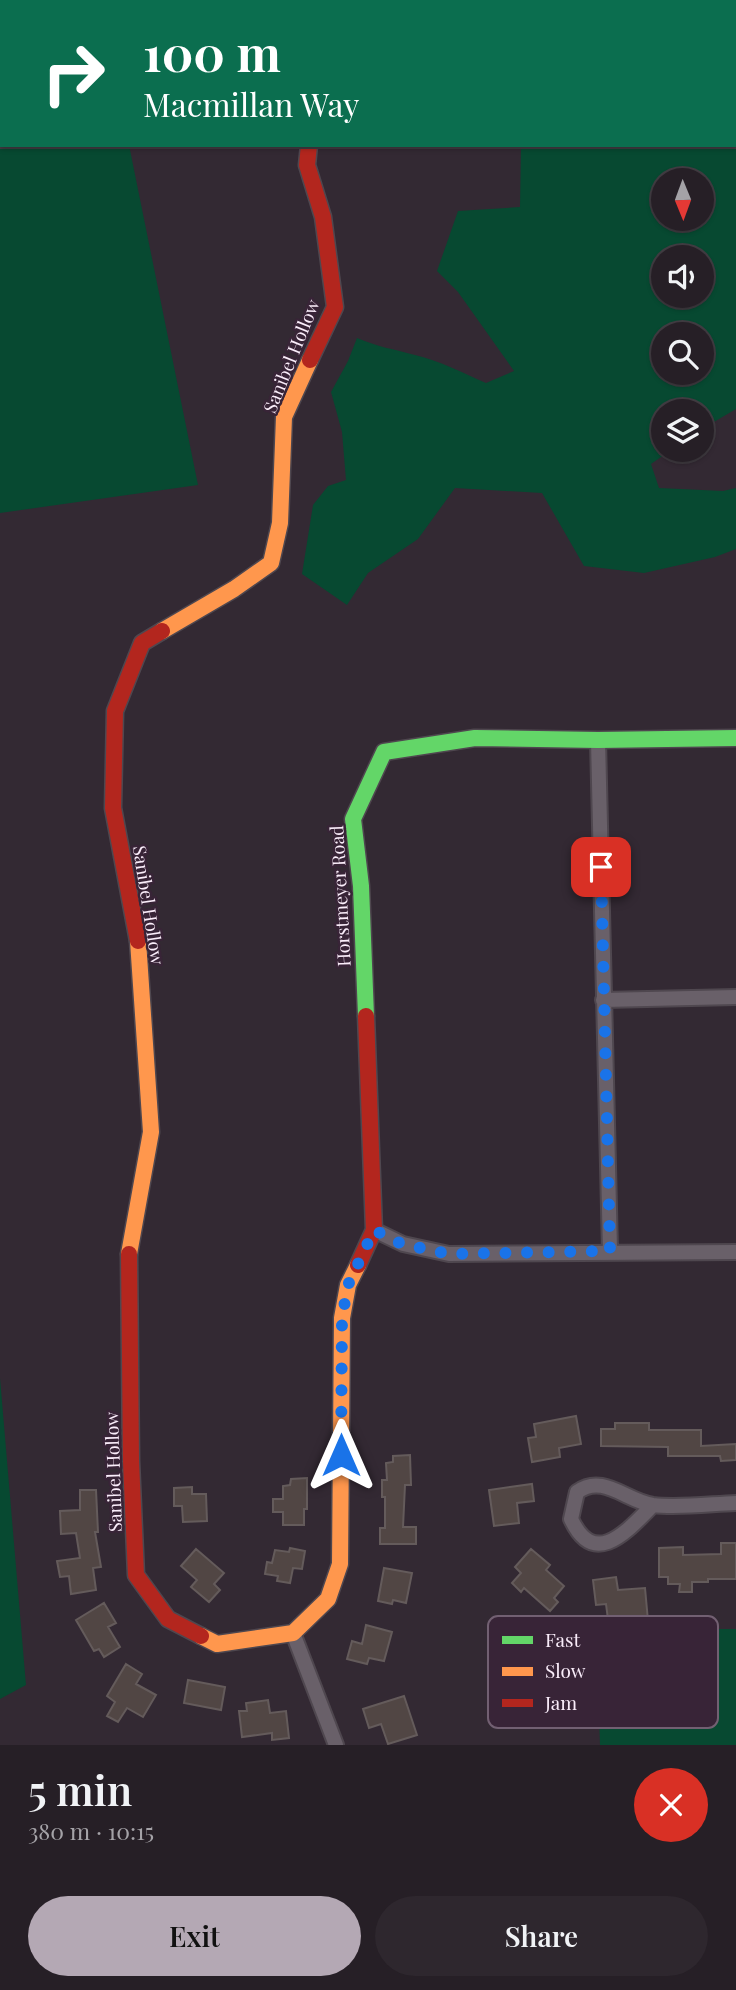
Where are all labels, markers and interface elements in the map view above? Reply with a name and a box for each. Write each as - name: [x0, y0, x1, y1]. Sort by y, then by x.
- text: 100 m: [143, 19, 281, 84]
- icon: right: [28, 28, 119, 119]
- text: Macmillan Way: [143, 82, 359, 125]
- north arrow: [651, 168, 714, 231]
- map controls: [651, 168, 714, 462]
- button: sound: [651, 245, 714, 308]
- street label: Sanibel Hollow: [257, 296, 325, 416]
- button: search: [651, 322, 714, 385]
- button: layers: [651, 399, 714, 462]
- street label: Horstmeyer Road: [324, 824, 356, 967]
- pin: [571, 837, 631, 897]
- street label: Sanibel Hollow: [128, 844, 170, 966]
- icon: arrive: [582, 848, 620, 886]
- street label: Sanibel Hollow: [99, 1411, 127, 1533]
- position arrow: [304, 1418, 378, 1492]
- legend: [488, 1616, 718, 1728]
- text: Fast: [545, 1626, 581, 1652]
- text: Slow: [545, 1657, 586, 1683]
- text: Jam: [544, 1689, 577, 1715]
- text: 5 min: [28, 1761, 132, 1817]
- button: close: [634, 1768, 708, 1842]
- text: 380 m · 10:15: [28, 1815, 154, 1846]
- button: Exit: [28, 1896, 361, 1976]
- button: Share: [375, 1896, 708, 1976]

